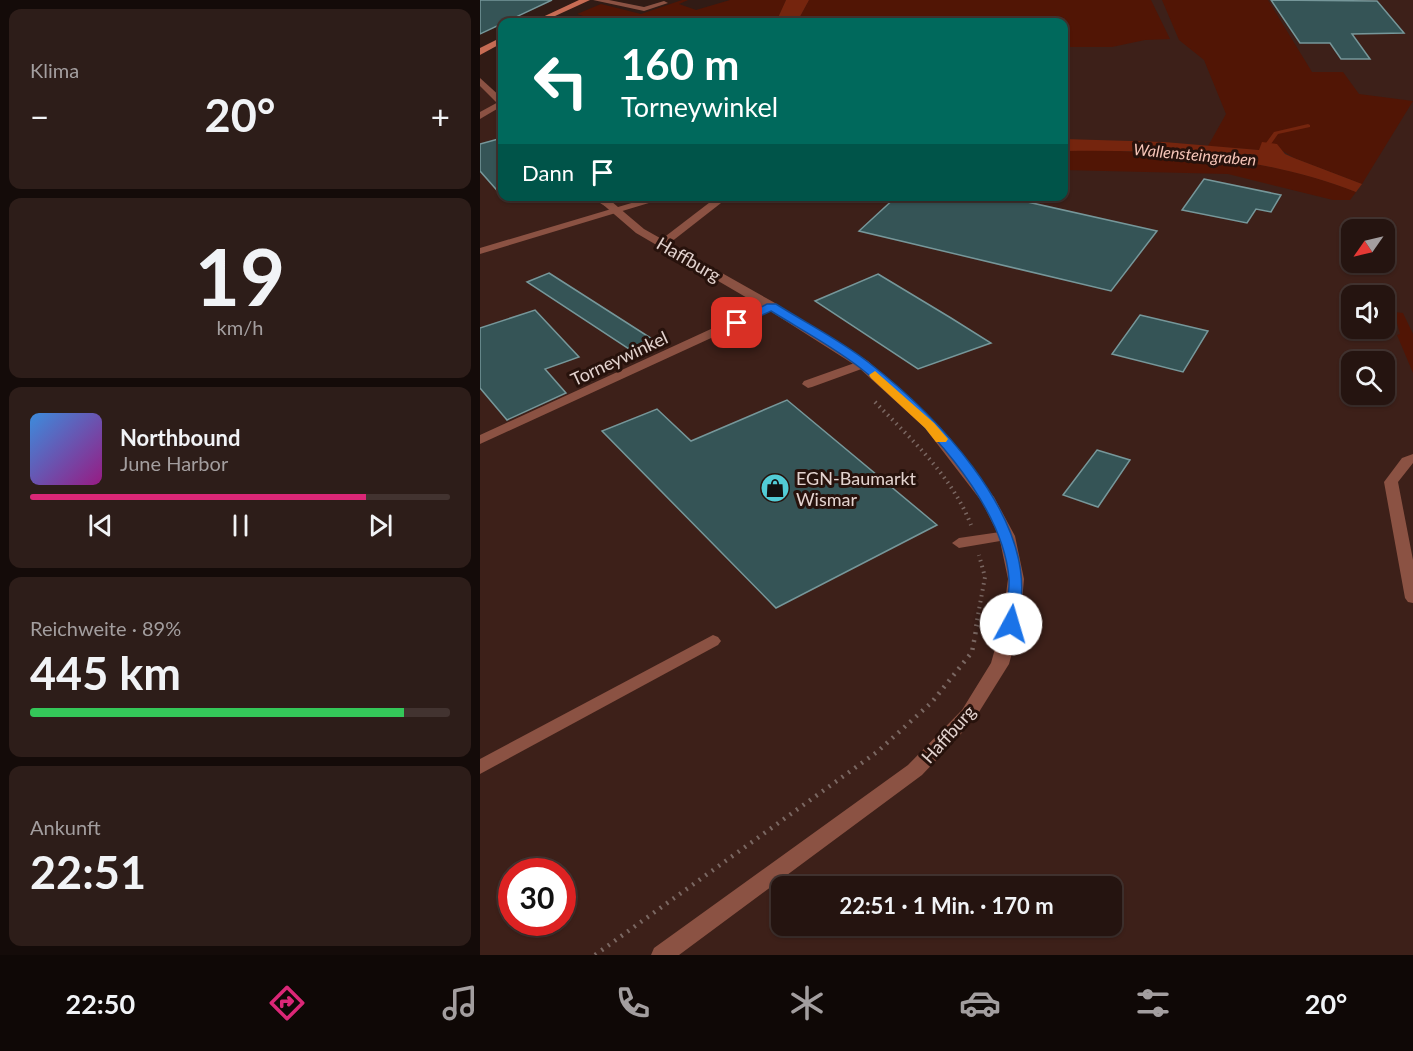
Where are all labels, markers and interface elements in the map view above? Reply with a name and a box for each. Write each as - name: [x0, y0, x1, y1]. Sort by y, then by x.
- text: 160 m: [621, 39, 739, 89]
- icon: left: [522, 42, 600, 120]
- text: Klima: [30, 58, 79, 82]
- text: 20°: [205, 88, 275, 142]
- text: Torneywinkel: [621, 90, 778, 123]
- text: −: [30, 96, 49, 136]
- text: +: [431, 96, 450, 136]
- water label: Wallensteingraben: [1133, 139, 1257, 169]
- icon: arrive: [586, 156, 619, 189]
- text: Dann: [522, 159, 574, 186]
- north arrow: [1341, 219, 1395, 273]
- map controls: [1341, 219, 1395, 405]
- text: 19: [195, 229, 285, 323]
- street label: Haffburg: [653, 232, 725, 286]
- button: sound: [1341, 285, 1395, 339]
- pin: [711, 297, 762, 348]
- icon: arrive: [720, 306, 753, 339]
- text: km/h: [217, 315, 263, 339]
- street label: Torneywinkel: [567, 326, 671, 390]
- button: search: [1341, 351, 1395, 405]
- text: Northbound: [120, 424, 240, 451]
- text: June Harbor: [120, 451, 228, 475]
- place label: EGN-Baumarkt Wismar: [796, 467, 917, 510]
- shop icon: EGN-Baumarkt Wismar: [759, 472, 791, 504]
- icon: previous: [84, 509, 117, 542]
- icon: pause: [224, 509, 257, 542]
- icon: next: [364, 509, 397, 542]
- position arrow: [979, 592, 1043, 656]
- text: Reichweite · 89%: [30, 616, 181, 640]
- text: 445 km: [30, 646, 181, 700]
- street label: Haffburg: [916, 701, 980, 767]
- text: Ankunft: [30, 815, 101, 839]
- text: 22:51: [30, 845, 146, 899]
- speed limit sign: 30: [498, 858, 576, 936]
- text: 22:51 · 1 Min. · 170 m: [839, 892, 1054, 919]
- icon: directions: [266, 982, 308, 1024]
- icon: music: [439, 982, 481, 1024]
- icon: phone: [612, 982, 654, 1024]
- icon: climate: [786, 982, 828, 1024]
- icon: car: [959, 982, 1001, 1024]
- icon: filters: [1132, 982, 1174, 1024]
- text: 22:50: [66, 987, 135, 1020]
- text: 20°: [1305, 987, 1347, 1020]

